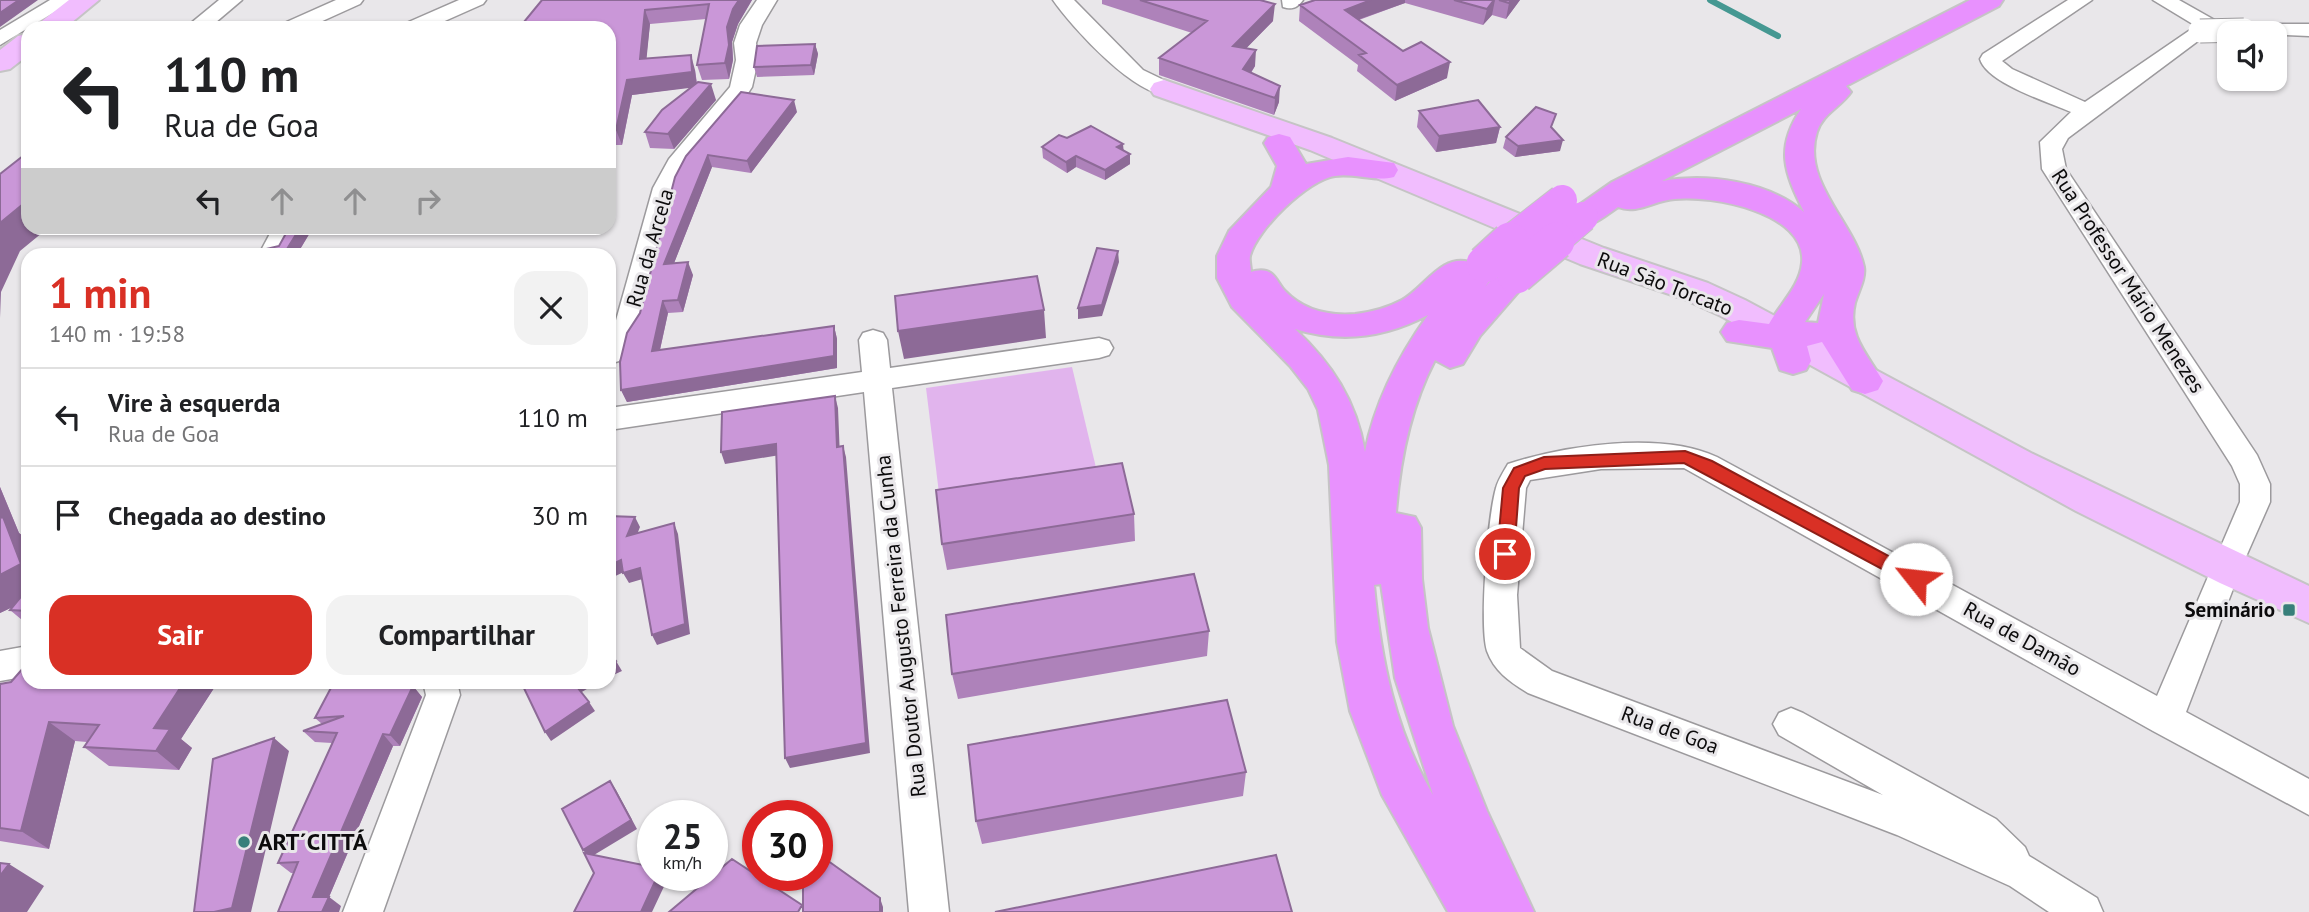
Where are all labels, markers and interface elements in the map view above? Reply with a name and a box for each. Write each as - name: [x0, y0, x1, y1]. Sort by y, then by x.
- map controls: [2217, 21, 2287, 91]
- button: sound: [2217, 21, 2287, 91]
- text: 110 m: [164, 42, 299, 106]
- icon: left: [49, 49, 140, 140]
- text: Rua de Goa: [164, 104, 319, 146]
- street label: Rua Professor Mário Menezes: [2046, 163, 2211, 398]
- icon: left: [190, 182, 228, 220]
- icon: ahead: [263, 182, 301, 220]
- icon: ahead: [336, 182, 374, 220]
- icon: right: [409, 182, 447, 220]
- street label: Rua da Arcela: [620, 186, 679, 310]
- street label: Rua São Torcato: [1594, 245, 1737, 322]
- text: 1 min: [49, 265, 151, 320]
- button: close: [514, 271, 588, 345]
- text: 140 m · 19:58: [49, 319, 185, 348]
- text: Vire à esquerda: [108, 386, 280, 419]
- icon: left: [49, 398, 87, 436]
- text: 110 m: [517, 401, 588, 434]
- text: Rua de Goa: [108, 419, 219, 448]
- street label: Rua Doutor Augusto Ferreira da Cunha: [869, 454, 932, 798]
- icon: arrive: [49, 496, 87, 534]
- text: Chegada ao destino: [108, 499, 326, 532]
- text: 30 m: [532, 499, 588, 532]
- pin: [1475, 524, 1535, 584]
- icon: arrive: [1486, 535, 1524, 573]
- position arrow: [1879, 542, 1953, 616]
- button: Sair: [49, 595, 312, 675]
- button: Compartilhar: [326, 595, 588, 675]
- street label: Rua de Damão: [1959, 595, 2086, 682]
- place label: Seminário: [2184, 596, 2275, 623]
- marker: Seminário: [2281, 602, 2297, 618]
- street label: Rua de Goa: [1618, 699, 1723, 760]
- speed limit sign: 30: [742, 800, 833, 891]
- text: 25: [663, 813, 702, 859]
- place label: ART´CITTÁ: [258, 826, 368, 857]
- marker: ART´CITTÁ: [236, 834, 252, 850]
- text: km/h: [663, 851, 702, 874]

